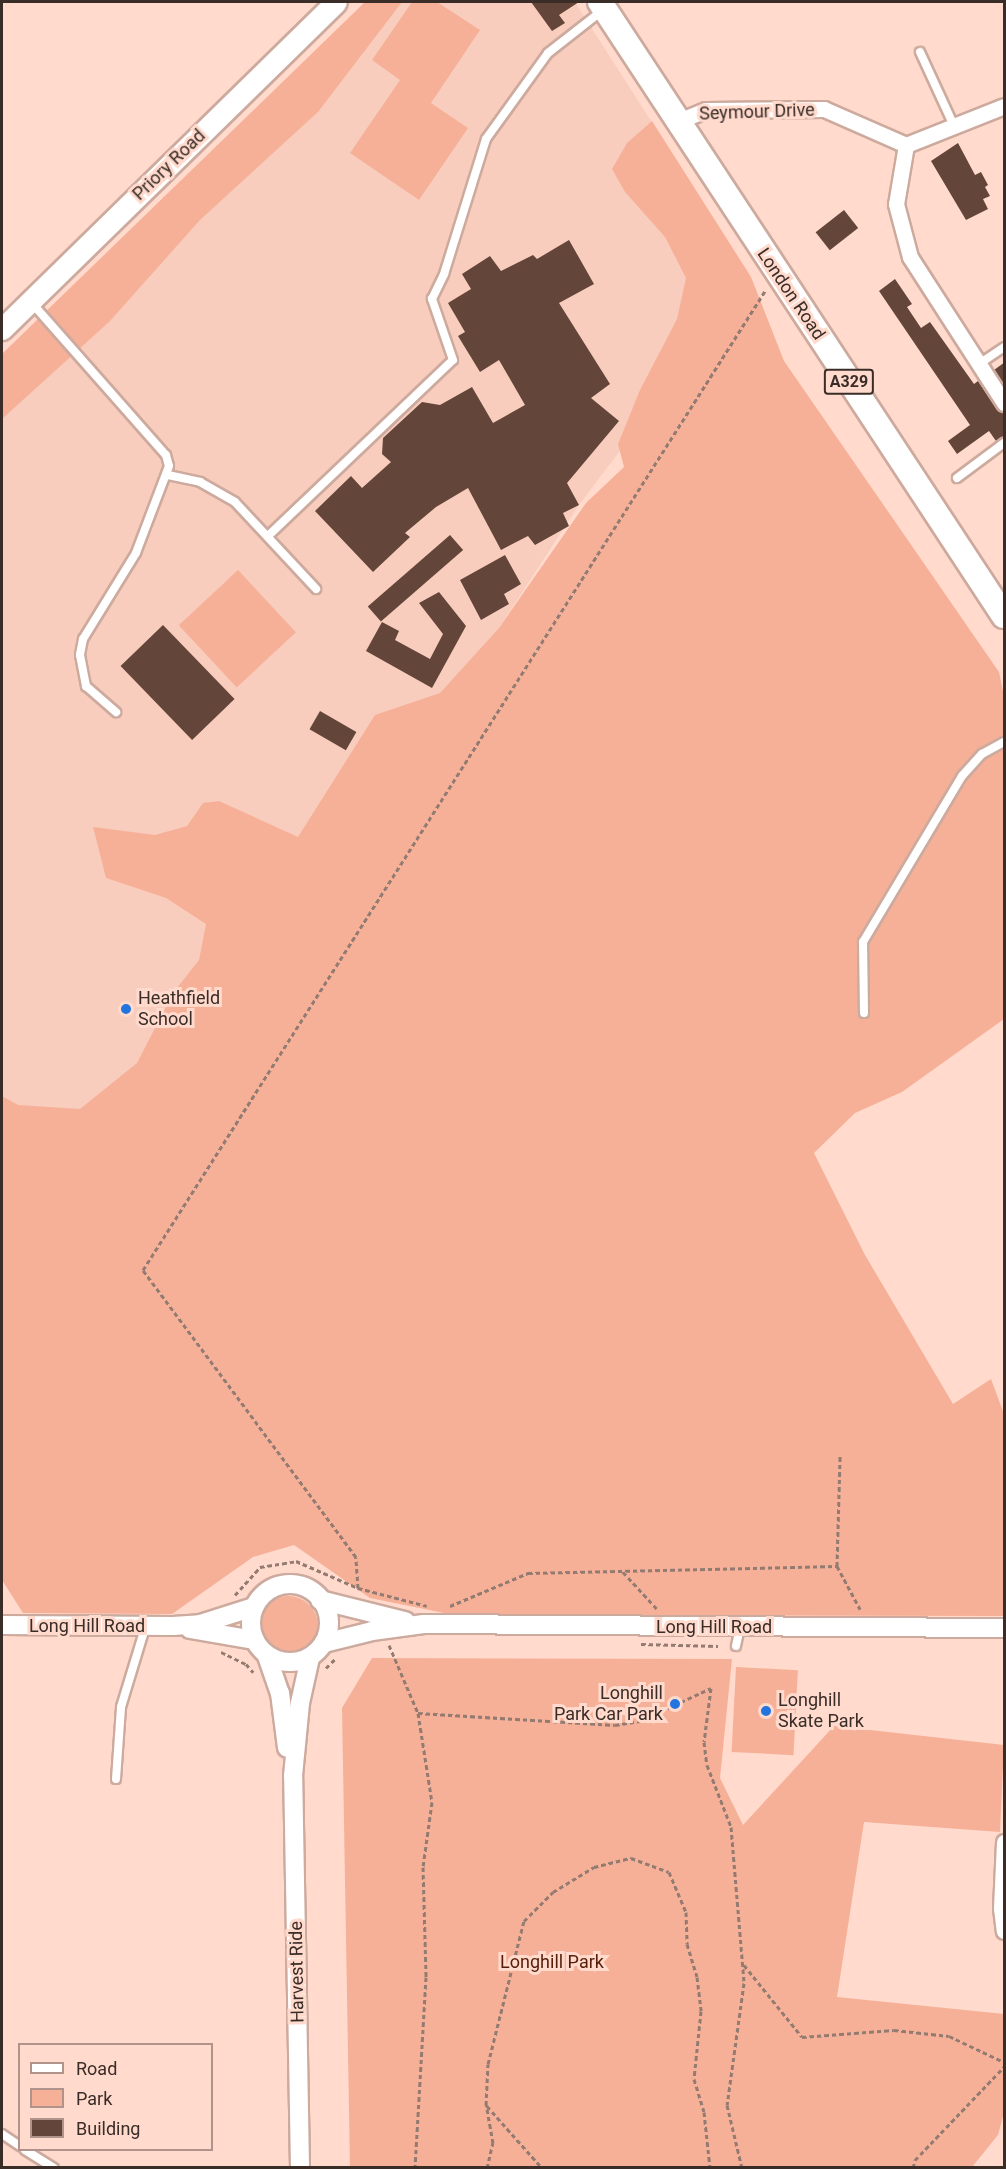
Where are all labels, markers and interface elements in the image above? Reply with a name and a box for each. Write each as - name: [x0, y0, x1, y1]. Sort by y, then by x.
- street label: Seymour Drive: [699, 99, 815, 125]
- street label: Priory Road: [128, 125, 210, 205]
- street label: London Road: [752, 244, 830, 344]
- road number: A329: [824, 369, 874, 395]
- place label: Heathfield School: [138, 988, 220, 1030]
- marker: Heathfield School: [119, 1002, 133, 1016]
- street label: Long Hill Road: [29, 1615, 145, 1637]
- street label: Long Hill Road: [656, 1616, 772, 1638]
- place label: Longhill Park Car Park: [554, 1683, 663, 1726]
- place label: Longhill Skate Park: [778, 1690, 864, 1732]
- marker: Longhill Park Car Park: [668, 1697, 682, 1711]
- marker: Longhill Skate Park: [759, 1704, 773, 1718]
- street label: Harvest Ride: [285, 1921, 309, 2023]
- park label: Longhill Park: [500, 1951, 604, 1973]
- legend: [18, 2043, 213, 2151]
- text: Road: [76, 2058, 117, 2079]
- text: Park: [76, 2088, 112, 2109]
- text: Building: [76, 2118, 140, 2139]

